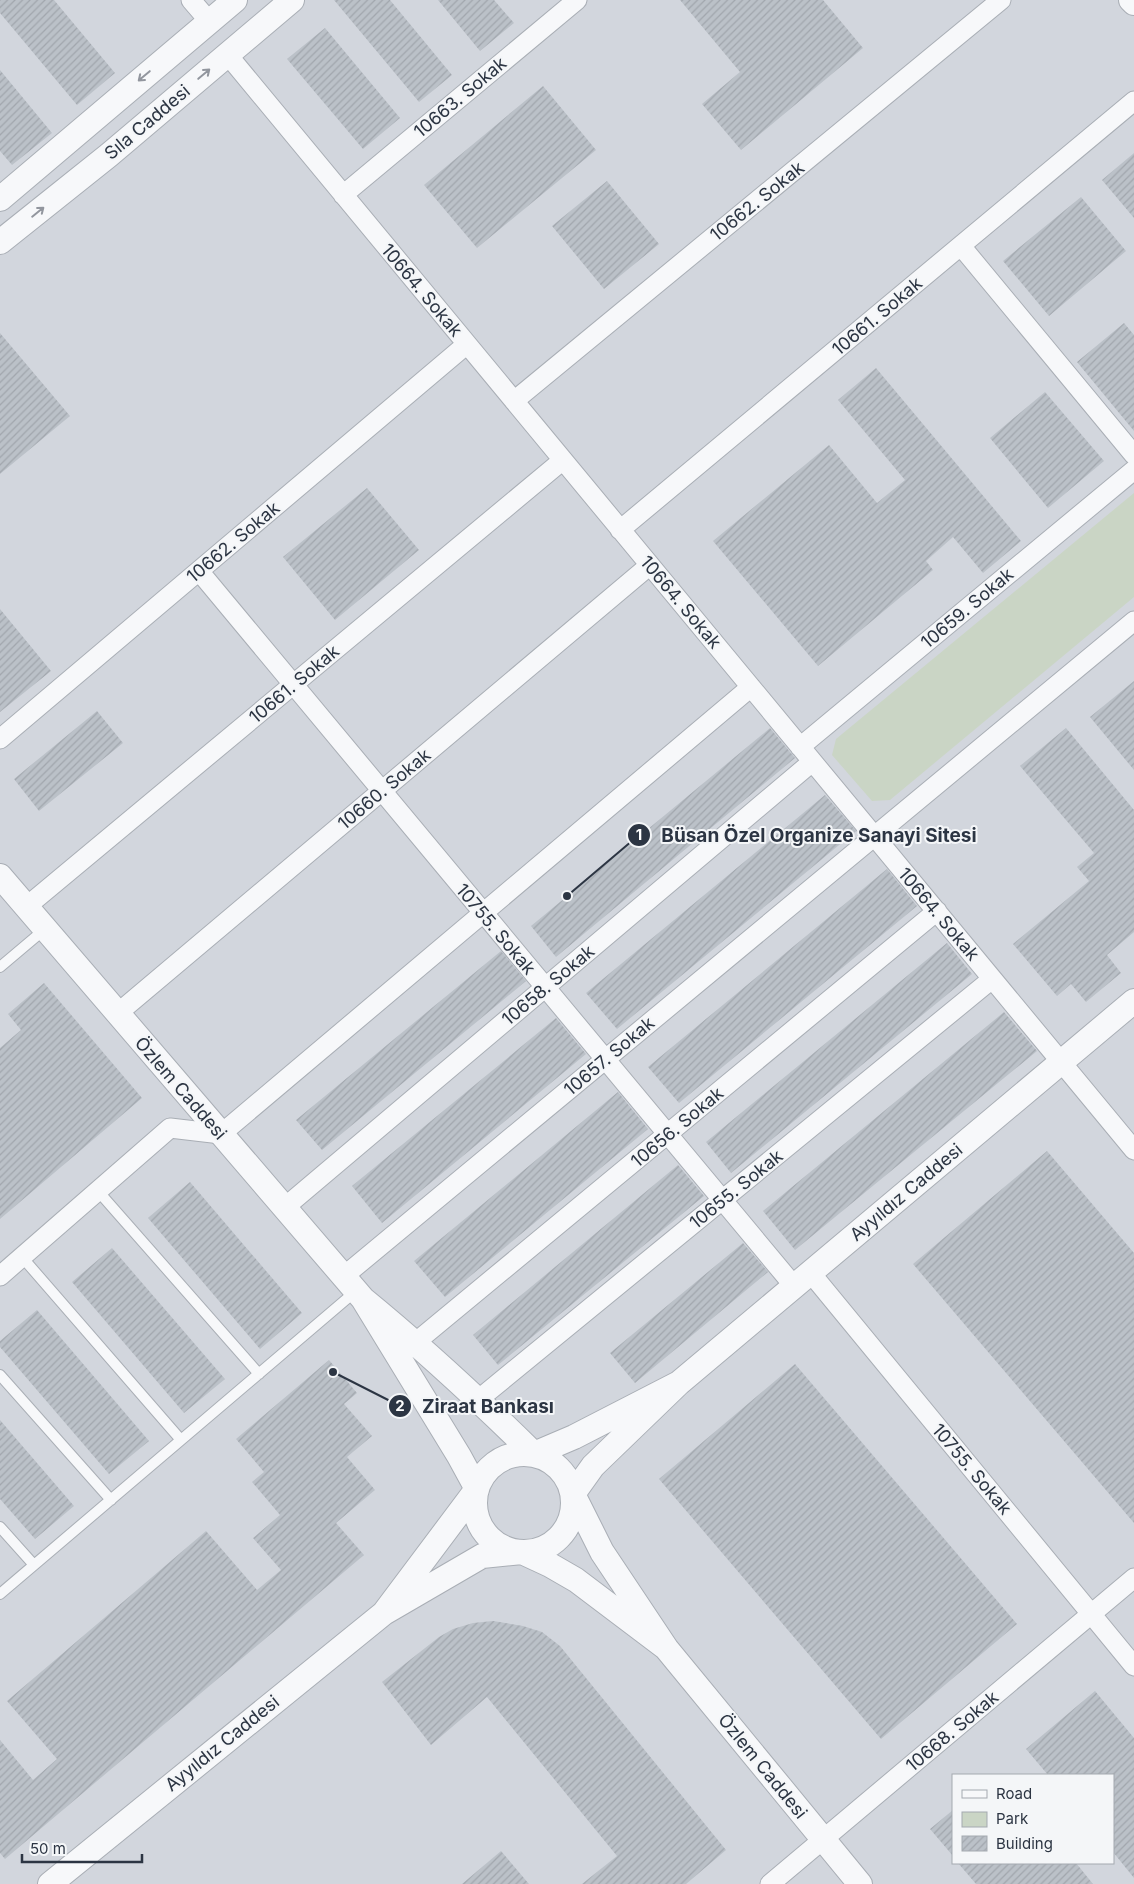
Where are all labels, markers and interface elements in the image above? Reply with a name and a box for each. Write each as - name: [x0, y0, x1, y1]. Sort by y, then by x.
- street label: 10663. Sokak: [410, 52, 511, 142]
- one-way arrow: [197, 69, 210, 80]
- one-way arrow: [138, 71, 151, 82]
- street label: Sıla Caddesi: [100, 80, 194, 164]
- street label: 10662. Sokak: [706, 157, 808, 245]
- one-way arrow: [31, 206, 44, 217]
- street label: 10664. Sokak: [377, 239, 467, 341]
- street label: 10661. Sokak: [828, 272, 926, 360]
- street label: 10662. Sokak: [182, 497, 284, 587]
- street label: 10664. Sokak: [636, 551, 726, 653]
- street label: 10659. Sokak: [917, 563, 1017, 653]
- street label: 10661. Sokak: [245, 640, 343, 728]
- street label: 10660. Sokak: [333, 744, 435, 834]
- callout: Büsan Özel Organize Sanayi Sitesi: [627, 818, 987, 852]
- text: Büsan Özel Organize Sanayi Sitesi: [661, 824, 977, 847]
- text: 1: [636, 825, 642, 844]
- street label: 10664. Sokak: [894, 863, 984, 965]
- street label: 10755. Sokak: [452, 879, 540, 979]
- street label: 10658. Sokak: [498, 940, 598, 1030]
- street label: 10657. Sokak: [560, 1012, 658, 1100]
- street label: Özlem Caddesi: [131, 1032, 232, 1144]
- street label: 10656. Sokak: [627, 1082, 727, 1172]
- street label: Ayyıldız Caddesi: [846, 1139, 966, 1245]
- street label: 10655. Sokak: [685, 1145, 787, 1233]
- callout: Ziraat Bankası: [387, 1389, 564, 1423]
- text: Ziraat Bankası: [422, 1395, 554, 1418]
- text: 2: [395, 1396, 405, 1415]
- street label: 10755. Sokak: [928, 1419, 1016, 1519]
- street label: 10668. Sokak: [902, 1686, 1003, 1776]
- street label: Ayyıldız Caddesi: [161, 1691, 283, 1795]
- street label: Özlem Caddesi: [714, 1709, 813, 1823]
- legend: [952, 1774, 1114, 1864]
- text: Road: [996, 1784, 1032, 1803]
- text: Park: [996, 1809, 1029, 1828]
- scale bar: [22, 1832, 142, 1864]
- text: Building: [996, 1834, 1053, 1853]
- text: 50 m: [30, 1839, 66, 1858]

